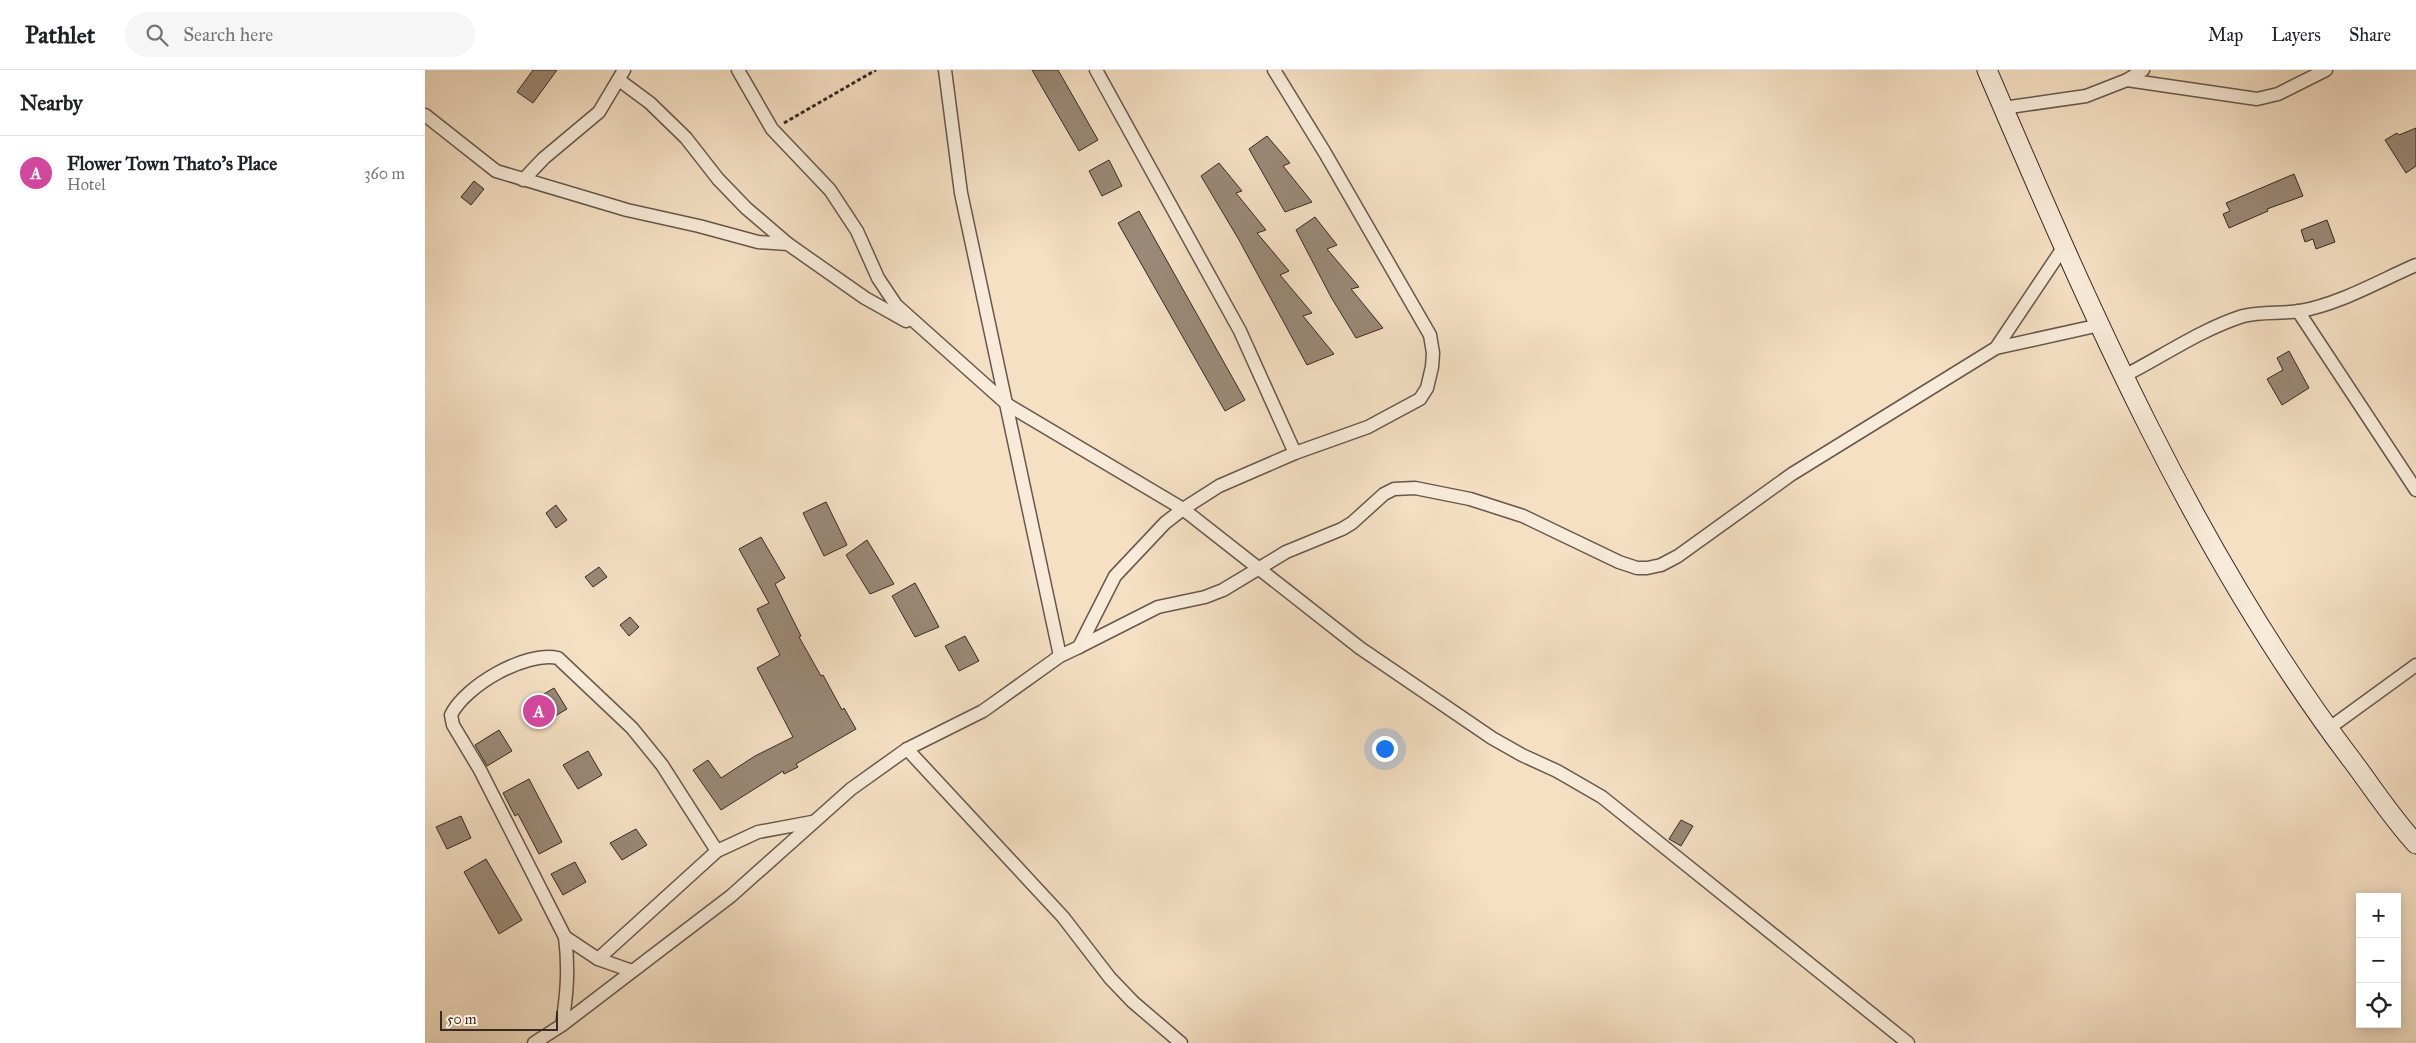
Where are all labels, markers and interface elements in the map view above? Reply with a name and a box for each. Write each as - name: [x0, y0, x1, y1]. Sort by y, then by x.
- search box: [125, 12, 475, 57]
- text: Pathlet: [25, 20, 95, 50]
- icon: search: [143, 21, 171, 49]
- text: Search here: [183, 23, 273, 46]
- text: Map: [2208, 24, 2243, 46]
- text: Layers: [2271, 24, 2321, 46]
- text: Share: [2349, 24, 2391, 46]
- text: Nearby: [20, 90, 83, 116]
- text: Flower Town Thato's Place: [67, 152, 277, 175]
- text: A: [31, 164, 41, 183]
- text: 360 m: [364, 164, 405, 183]
- text: Hotel: [67, 175, 105, 194]
- pin: A: [523, 692, 555, 730]
- your location: [1372, 736, 1398, 762]
- map controls: [2356, 893, 2401, 1028]
- button: +: [2356, 893, 2401, 938]
- button: −: [2356, 938, 2401, 983]
- button: locate: [2356, 983, 2401, 1028]
- scale bar: [440, 1008, 557, 1031]
- text: 50 m: [447, 1011, 476, 1028]

